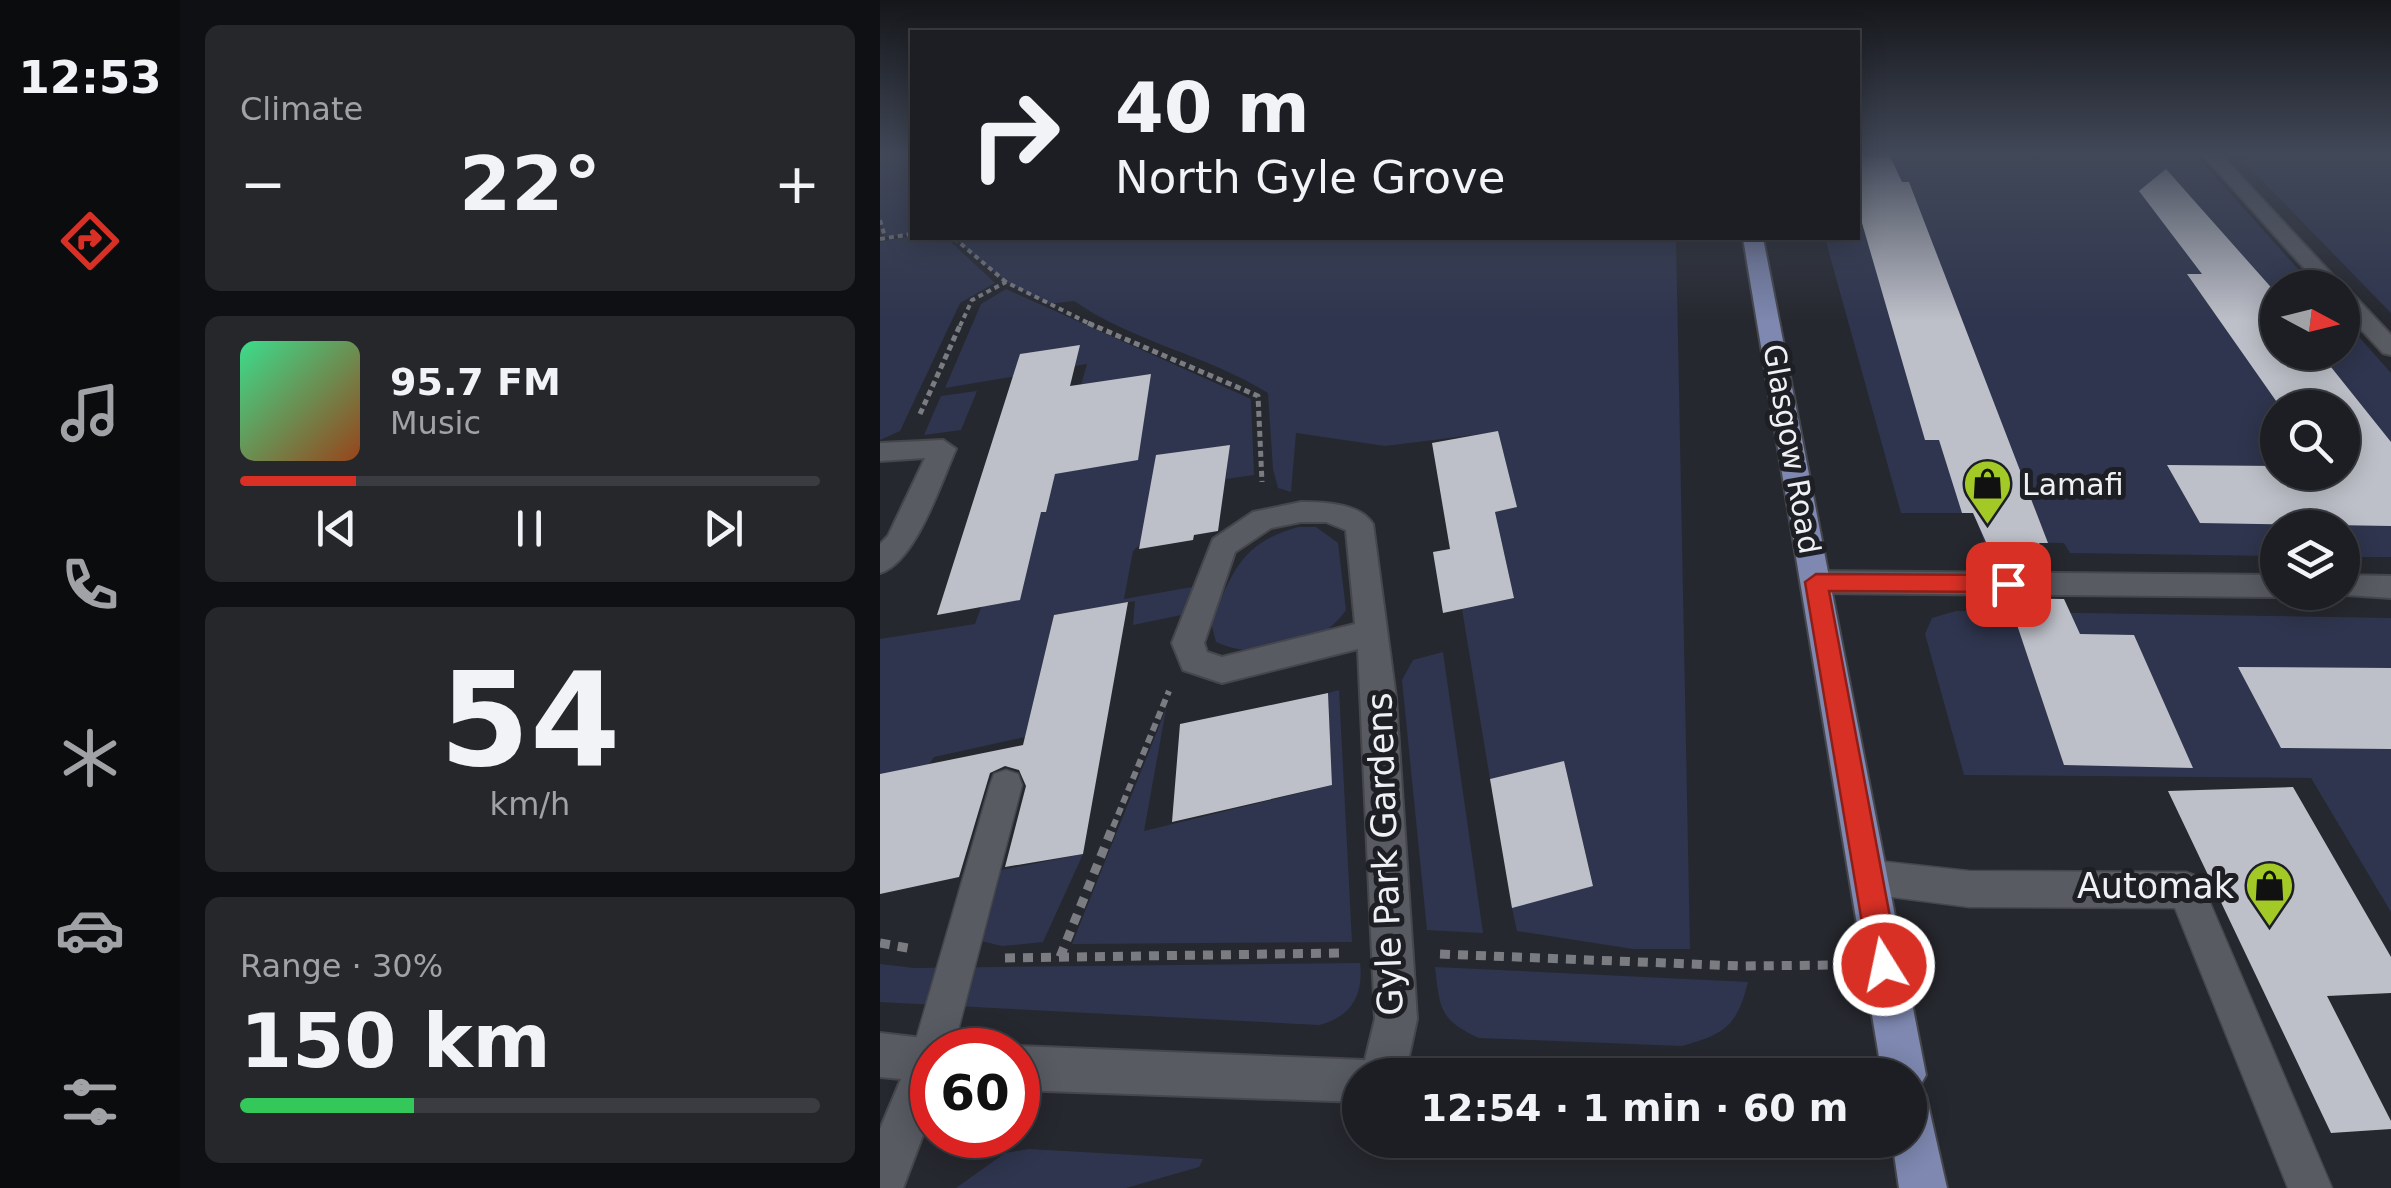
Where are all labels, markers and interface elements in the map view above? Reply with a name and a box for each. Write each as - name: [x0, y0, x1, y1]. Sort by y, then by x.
- text: 12:53: [18, 51, 162, 104]
- text: 40 m: [1115, 67, 1310, 149]
- icon: right: [950, 70, 1080, 200]
- text: Climate: [240, 90, 363, 128]
- text: 22°: [459, 140, 601, 228]
- text: North Gyle Grove: [1115, 151, 1505, 204]
- text: −: [240, 152, 286, 216]
- text: +: [774, 152, 820, 216]
- icon: directions: [55, 206, 125, 276]
- north arrow: [2260, 270, 2360, 370]
- map controls: [2260, 270, 2360, 610]
- street label: Glasgow Road: [1756, 341, 1828, 557]
- text: 95.7 FM: [390, 360, 561, 404]
- icon: music: [55, 378, 125, 448]
- button: search: [2260, 390, 2360, 490]
- text: Music: [390, 404, 481, 442]
- shop icon: Lamafi: [1961, 458, 2013, 526]
- place label: Lamafi: [2022, 467, 2124, 502]
- icon: previous: [309, 501, 364, 556]
- icon: pause: [502, 501, 557, 556]
- icon: next: [696, 501, 751, 556]
- button: layers: [2260, 510, 2360, 610]
- pin: [1966, 542, 2051, 627]
- icon: phone: [55, 550, 125, 620]
- icon: arrive: [1981, 557, 2036, 612]
- text: 54: [440, 644, 620, 796]
- street label: Gyle Park Gardens: [1359, 692, 1411, 1016]
- icon: climate: [55, 723, 125, 793]
- text: km/h: [490, 785, 570, 823]
- shop icon: Automak: [2243, 860, 2295, 928]
- place label: Automak: [2077, 866, 2235, 906]
- icon: car: [55, 895, 125, 965]
- position arrow: [1832, 913, 1936, 1017]
- text: Range · 30%: [240, 947, 443, 985]
- text: 150 km: [240, 997, 551, 1085]
- speed limit sign: 60: [910, 1028, 1040, 1158]
- icon: filters: [55, 1067, 125, 1137]
- text: 12:54 · 1 min · 60 m: [1421, 1086, 1848, 1130]

